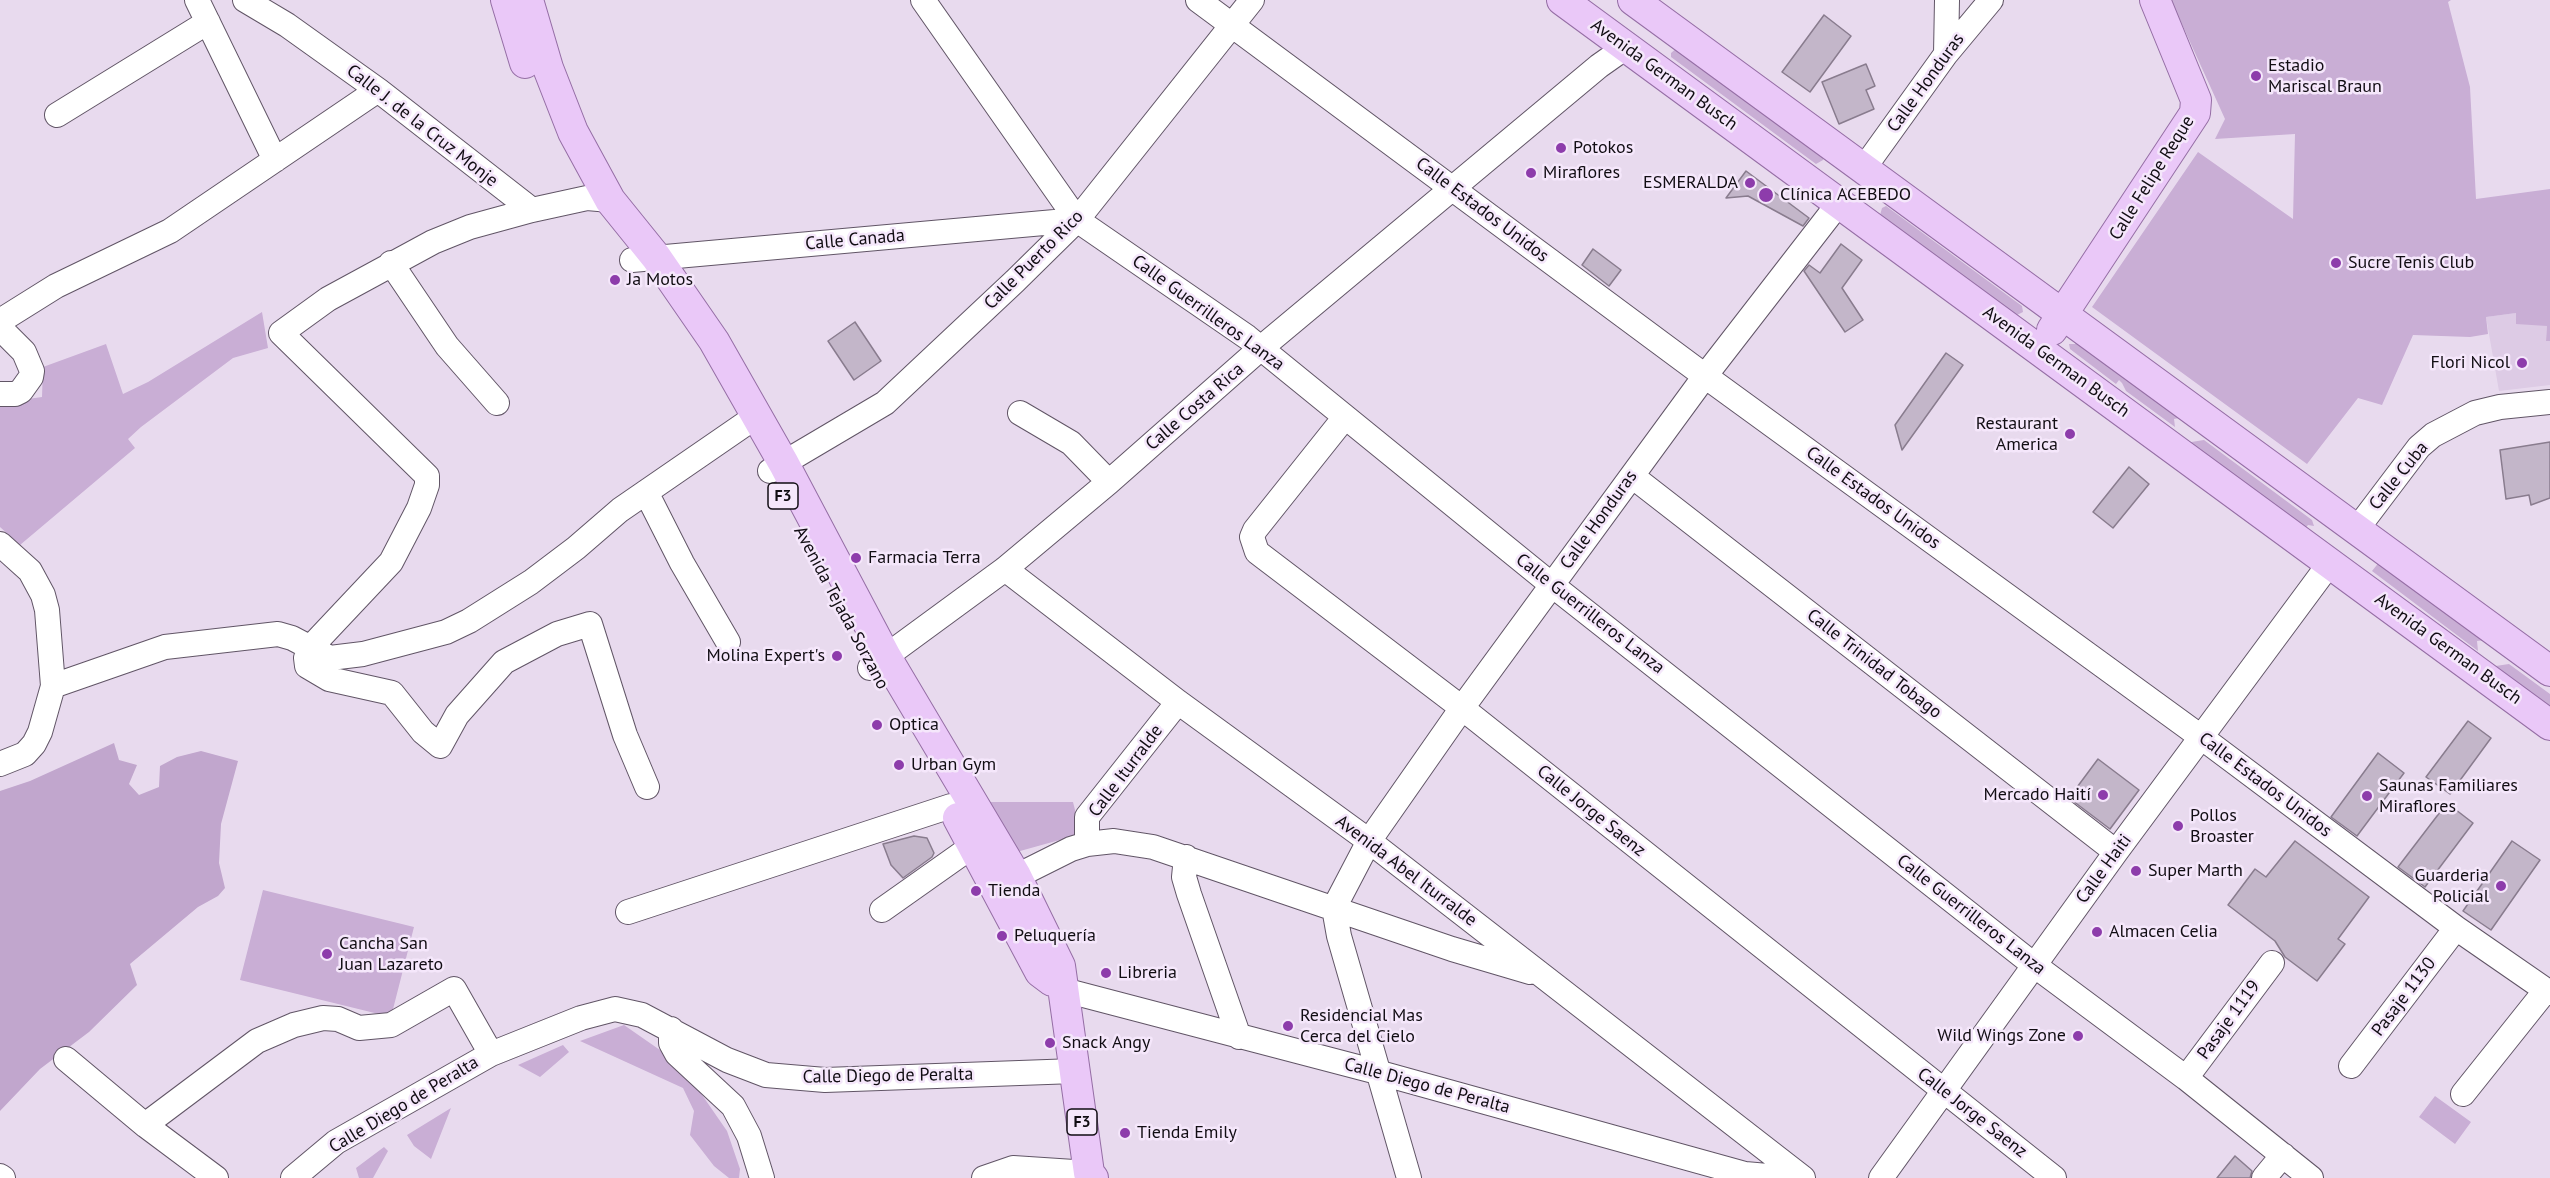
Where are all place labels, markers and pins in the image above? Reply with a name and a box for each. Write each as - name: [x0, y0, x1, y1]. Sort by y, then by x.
- place label: Estadio Mariscal Braun: [2268, 55, 2382, 98]
- marker: Estadio Mariscal Braun: [2249, 69, 2263, 83]
- place label: Potokos: [1573, 137, 1633, 159]
- marker: Potokos: [1554, 141, 1568, 155]
- place label: Miraflores: [1543, 162, 1620, 184]
- marker: Miraflores: [1524, 166, 1538, 180]
- place label: ESMERALDA: [1643, 172, 1738, 194]
- marker: ESMERALDA: [1743, 176, 1757, 190]
- place label: Clínica ACEBEDO: [1780, 184, 1911, 206]
- marker: Clínica ACEBEDO: [1757, 186, 1775, 204]
- place label: Sucre Tenis Club: [2348, 252, 2474, 274]
- marker: Sucre Tenis Club: [2329, 256, 2343, 270]
- place label: Ja Motos: [627, 269, 693, 291]
- marker: Ja Motos: [608, 273, 622, 287]
- place label: Flori Nicol: [2430, 352, 2510, 374]
- marker: Flori Nicol: [2515, 356, 2529, 370]
- place label: Restaurant America: [1976, 413, 2058, 456]
- marker: Restaurant America: [2063, 427, 2077, 441]
- place label: Farmacia Terra: [868, 547, 981, 569]
- marker: Farmacia Terra: [849, 551, 863, 565]
- place label: Molina Expert's: [707, 645, 825, 667]
- marker: Molina Expert's: [830, 649, 844, 663]
- place label: Optica: [889, 714, 939, 736]
- marker: Optica: [870, 718, 884, 732]
- place label: Urban Gym: [911, 754, 996, 776]
- marker: Urban Gym: [892, 758, 906, 772]
- place label: Saunas Familiares Miraflores: [2379, 775, 2518, 818]
- place label: Mercado Haití: [1984, 784, 2091, 806]
- marker: Mercado Haití: [2096, 788, 2110, 802]
- marker: Saunas Familiares Miraflores: [2360, 789, 2374, 803]
- place label: Pollos Broaster: [2190, 805, 2254, 848]
- marker: Pollos Broaster: [2171, 819, 2185, 833]
- place label: Super Marth: [2148, 860, 2243, 882]
- marker: Super Marth: [2129, 864, 2143, 878]
- place label: Guarderia Policial: [2415, 865, 2489, 908]
- marker: Guarderia Policial: [2494, 879, 2508, 893]
- place label: Tienda: [988, 880, 1040, 902]
- marker: Tienda: [969, 884, 983, 898]
- place label: Almacen Celia: [2109, 921, 2218, 943]
- place label: Peluquería: [1014, 925, 1096, 947]
- marker: Almacen Celia: [2090, 925, 2104, 939]
- marker: Peluquería: [995, 929, 1009, 943]
- place label: Cancha San Juan Lazareto: [339, 933, 443, 976]
- marker: Cancha San Juan Lazareto: [320, 947, 334, 961]
- place label: Libreria: [1118, 962, 1177, 984]
- marker: Libreria: [1099, 966, 1113, 980]
- place label: Residencial Mas Cerca del Cielo: [1300, 1005, 1423, 1048]
- marker: Residencial Mas Cerca del Cielo: [1281, 1019, 1295, 1033]
- place label: Wild Wings Zone: [1937, 1025, 2066, 1047]
- marker: Wild Wings Zone: [2071, 1029, 2085, 1043]
- place label: Snack Angy: [1062, 1032, 1150, 1054]
- marker: Snack Angy: [1043, 1036, 1057, 1050]
- place label: Tienda Emily: [1137, 1122, 1237, 1144]
- marker: Tienda Emily: [1118, 1126, 1132, 1140]

